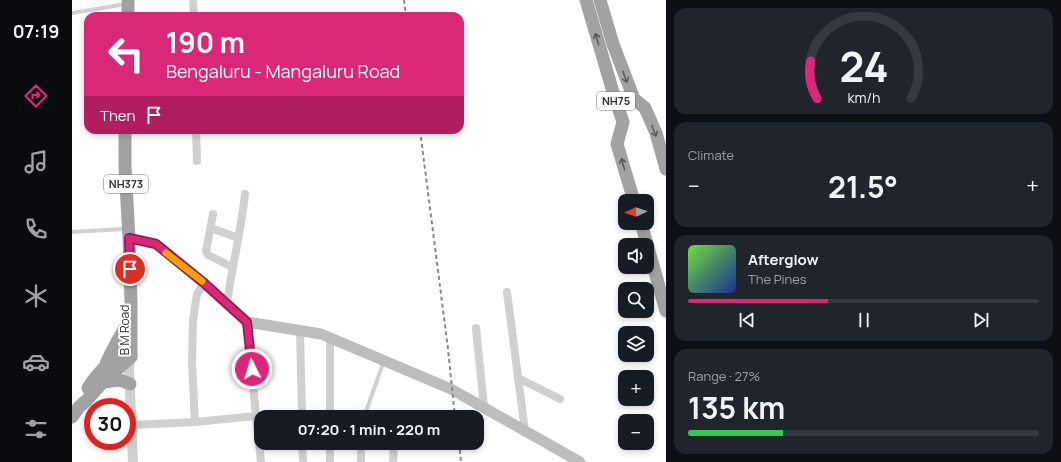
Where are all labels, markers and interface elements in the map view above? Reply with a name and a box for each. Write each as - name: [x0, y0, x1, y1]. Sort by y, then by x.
- text: 07:19: [13, 19, 59, 43]
- text: 190 m: [166, 23, 245, 61]
- icon: left: [100, 28, 152, 80]
- one-way arrow: [593, 33, 600, 46]
- text: 24: [839, 38, 888, 94]
- text: Bengaluru - Mangaluru Road: [166, 59, 400, 83]
- one-way arrow: [622, 71, 630, 83]
- icon: directions: [22, 82, 50, 110]
- text: km/h: [847, 87, 880, 106]
- road number: NH75: [597, 92, 635, 110]
- icon: arrive: [143, 104, 165, 126]
- text: Then: [100, 105, 135, 126]
- one-way arrow: [651, 124, 659, 136]
- text: Climate: [688, 146, 734, 164]
- icon: music: [22, 148, 50, 176]
- one-way arrow: [619, 157, 626, 170]
- text: 21.5°: [828, 166, 898, 207]
- text: −: [688, 171, 700, 201]
- text: +: [1026, 171, 1039, 201]
- road number: NH373: [104, 175, 148, 193]
- north arrow: [618, 194, 654, 230]
- map controls: [618, 194, 654, 450]
- icon: phone: [22, 215, 50, 243]
- button: sound: [618, 238, 654, 274]
- text: Afterglow: [748, 249, 819, 270]
- pin: [113, 252, 147, 286]
- icon: arrive: [119, 258, 141, 280]
- text: The Pines: [748, 270, 807, 288]
- icon: climate: [22, 282, 50, 310]
- button: search: [618, 282, 654, 318]
- street label: B M Road: [116, 305, 133, 355]
- icon: previous: [736, 309, 758, 331]
- icon: pause: [853, 309, 875, 331]
- icon: next: [970, 309, 992, 331]
- button: layers: [618, 326, 654, 362]
- icon: car: [22, 348, 50, 376]
- position arrow: [231, 348, 273, 390]
- text: Range · 27%: [688, 367, 760, 385]
- button: +: [618, 370, 654, 406]
- text: 135 km: [688, 387, 785, 428]
- speed limit sign: 30: [84, 398, 136, 450]
- button: −: [618, 414, 654, 450]
- icon: filters: [22, 415, 50, 443]
- text: 07:20 · 1 min · 220 m: [298, 419, 440, 440]

